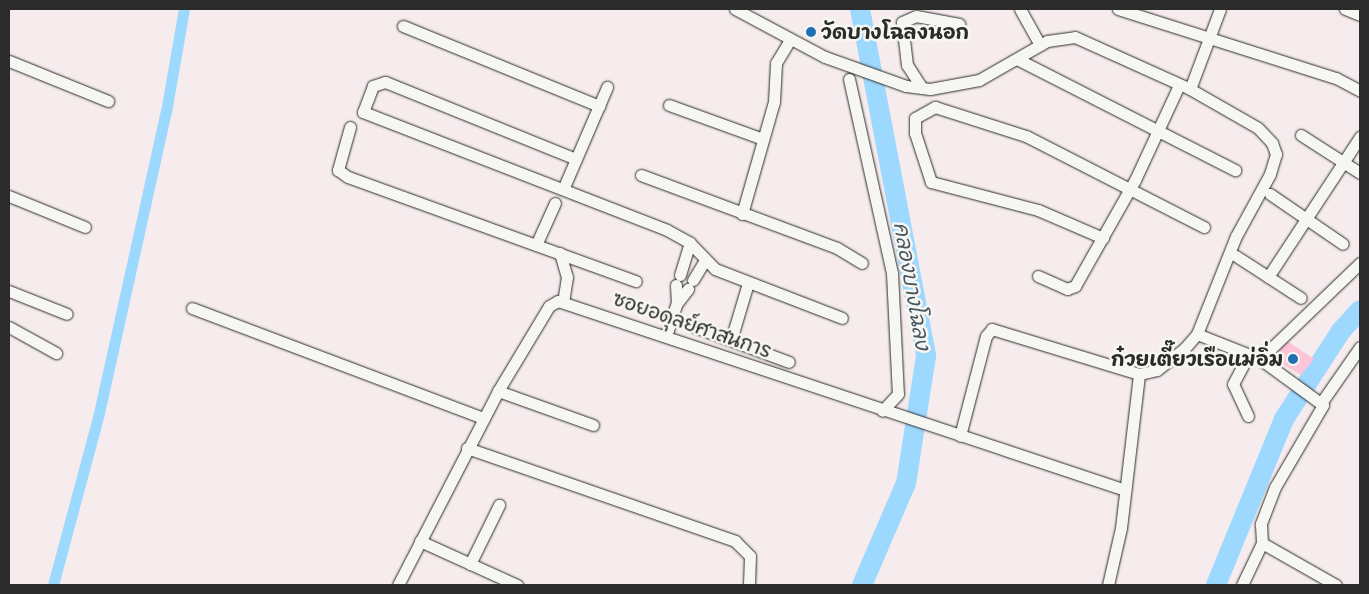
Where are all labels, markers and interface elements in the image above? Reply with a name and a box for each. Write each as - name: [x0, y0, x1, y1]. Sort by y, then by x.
- place label: วัดบางโฉลงนอก: [821, 20, 969, 44]
- marker: วัดบางโฉลงนอก: [805, 26, 817, 38]
- water label: คลองบางโฉลง: [888, 220, 936, 352]
- street label: ซอยอดุลย์ศาสนการ: [610, 287, 774, 363]
- place label: ก๋วยเตี๊ยวเรือแม่อิ่ม: [1111, 347, 1283, 371]
- marker: ก๋วยเตี๊ยวเรือแม่อิ่ม: [1287, 353, 1299, 365]

